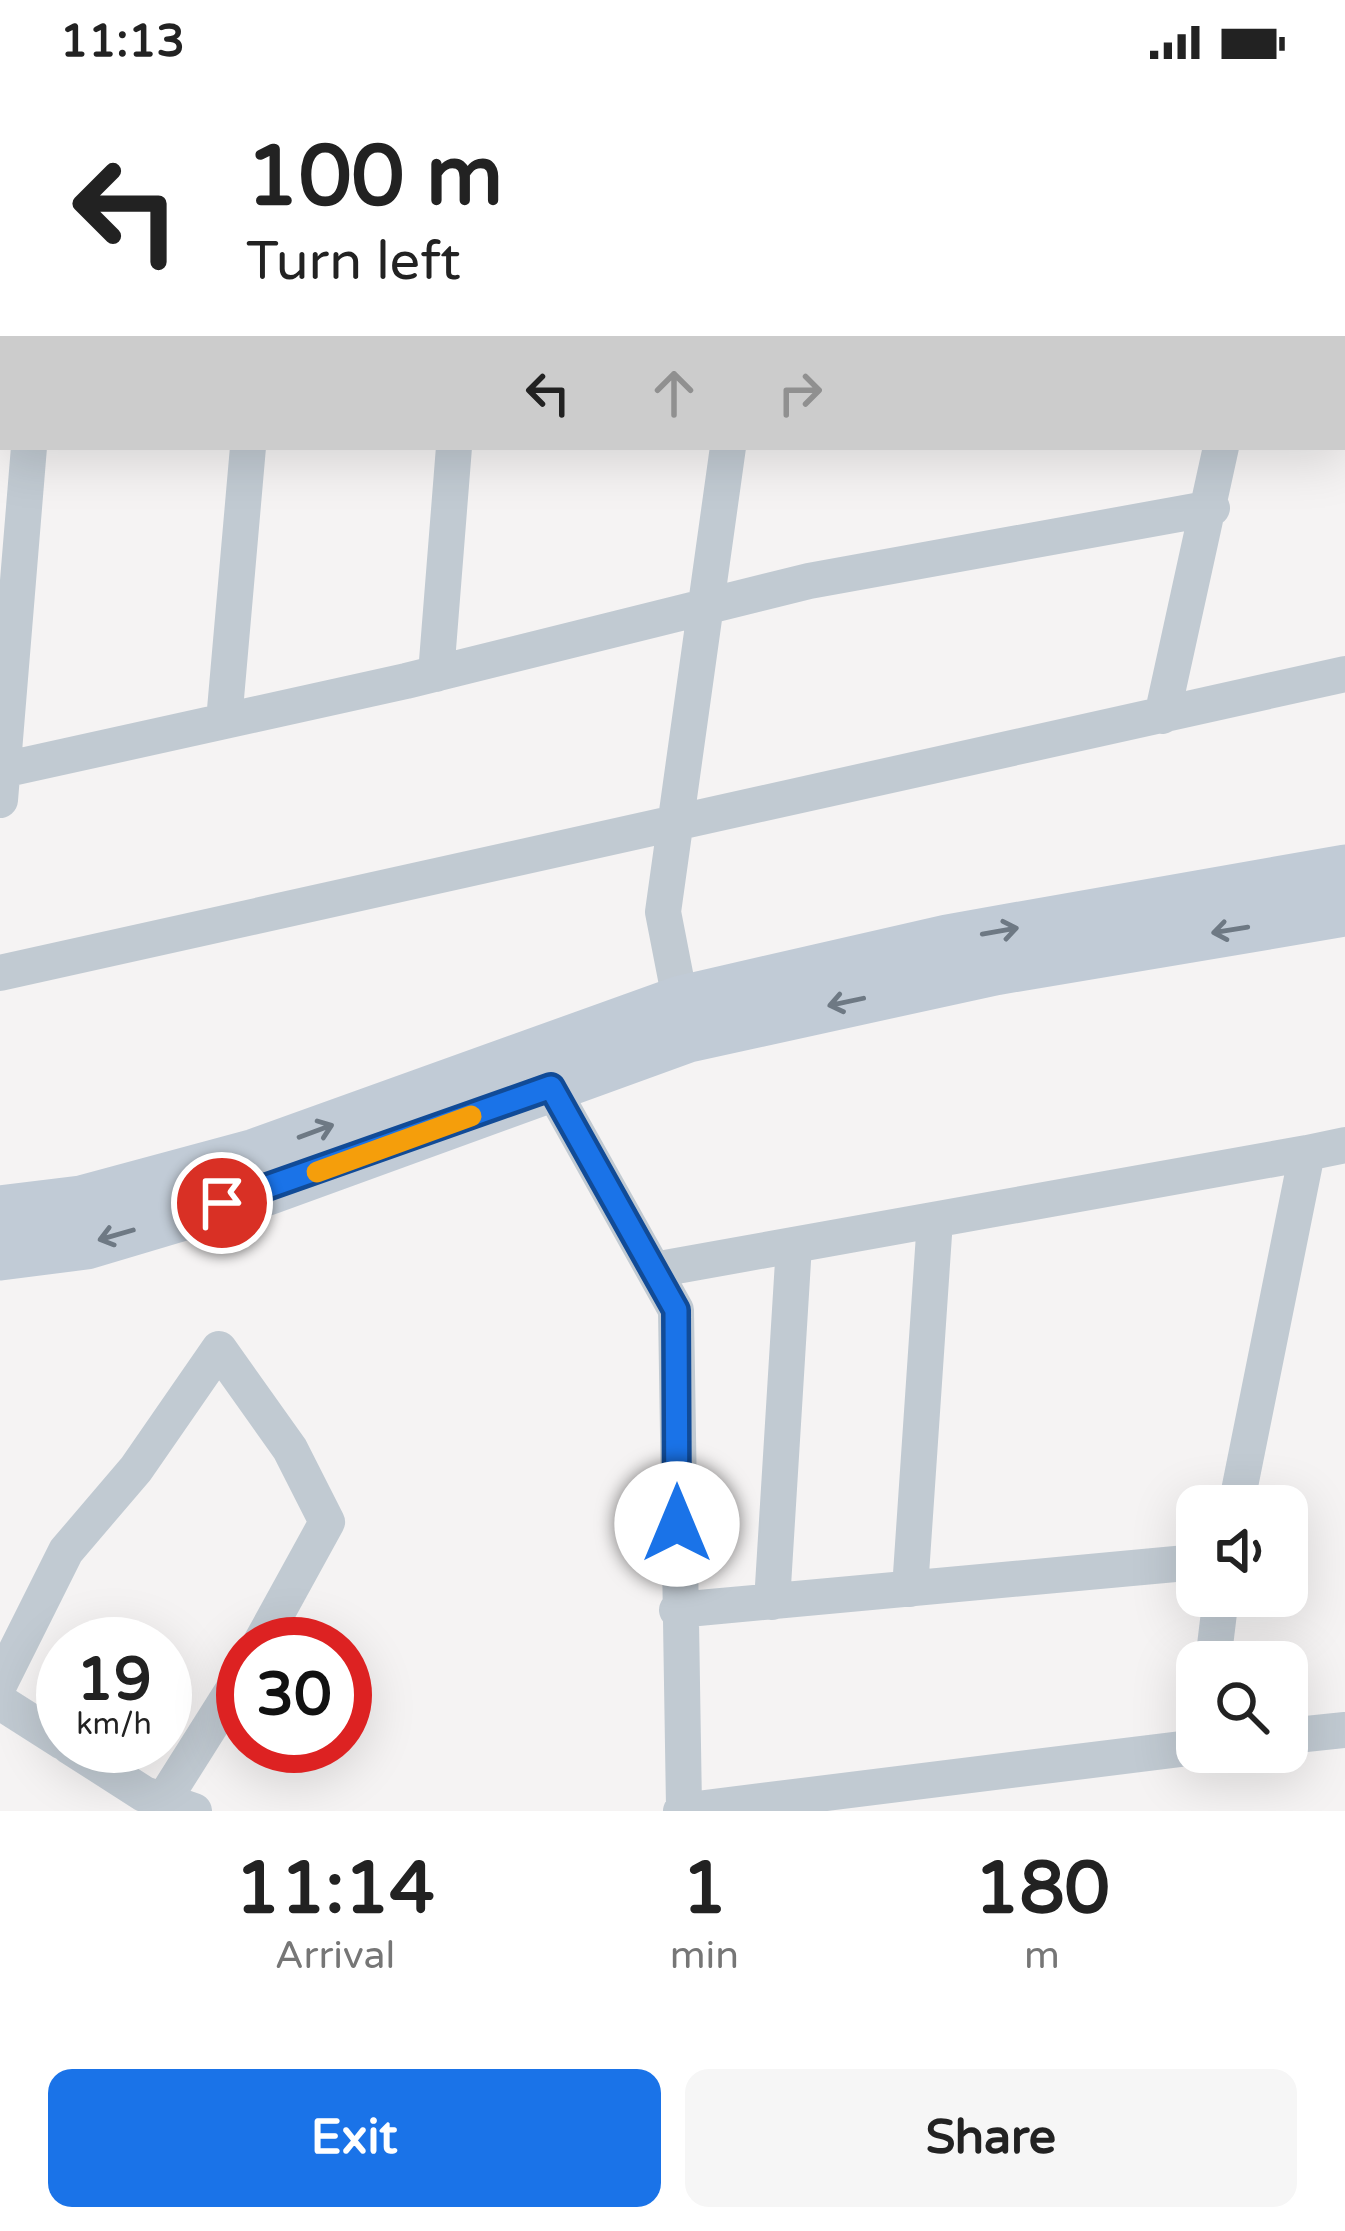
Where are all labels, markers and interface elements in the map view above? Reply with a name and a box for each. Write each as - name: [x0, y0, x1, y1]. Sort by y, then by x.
- text: 11:13: [60, 15, 185, 69]
- text: 100 m: [246, 127, 503, 228]
- icon: left: [48, 132, 204, 288]
- text: Turn left: [246, 229, 461, 294]
- icon: left: [515, 360, 581, 426]
- icon: ahead: [641, 360, 707, 426]
- icon: right: [767, 360, 833, 426]
- one-way arrow: [980, 918, 1019, 941]
- one-way arrow: [1211, 920, 1250, 943]
- one-way arrow: [828, 992, 866, 1015]
- one-way arrow: [297, 1119, 334, 1141]
- pin: [171, 1152, 273, 1254]
- icon: arrive: [189, 1170, 255, 1236]
- one-way arrow: [97, 1225, 135, 1247]
- position arrow: [614, 1461, 740, 1587]
- map controls: [1176, 1485, 1308, 1773]
- button: sound: [1176, 1485, 1308, 1617]
- speed limit sign: 30: [216, 1617, 372, 1773]
- button: search: [1176, 1641, 1308, 1773]
- text: 19: [76, 1644, 152, 1716]
- text: km/h: [76, 1706, 152, 1743]
- text: 11:14: [235, 1846, 435, 1933]
- text: 1: [682, 1846, 727, 1933]
- text: 180: [974, 1846, 1110, 1933]
- text: Arrival: [275, 1932, 395, 1979]
- text: min: [670, 1932, 739, 1979]
- text: m: [1024, 1932, 1060, 1979]
- button: Exit: [48, 2069, 661, 2207]
- button: Share: [685, 2069, 1297, 2207]

